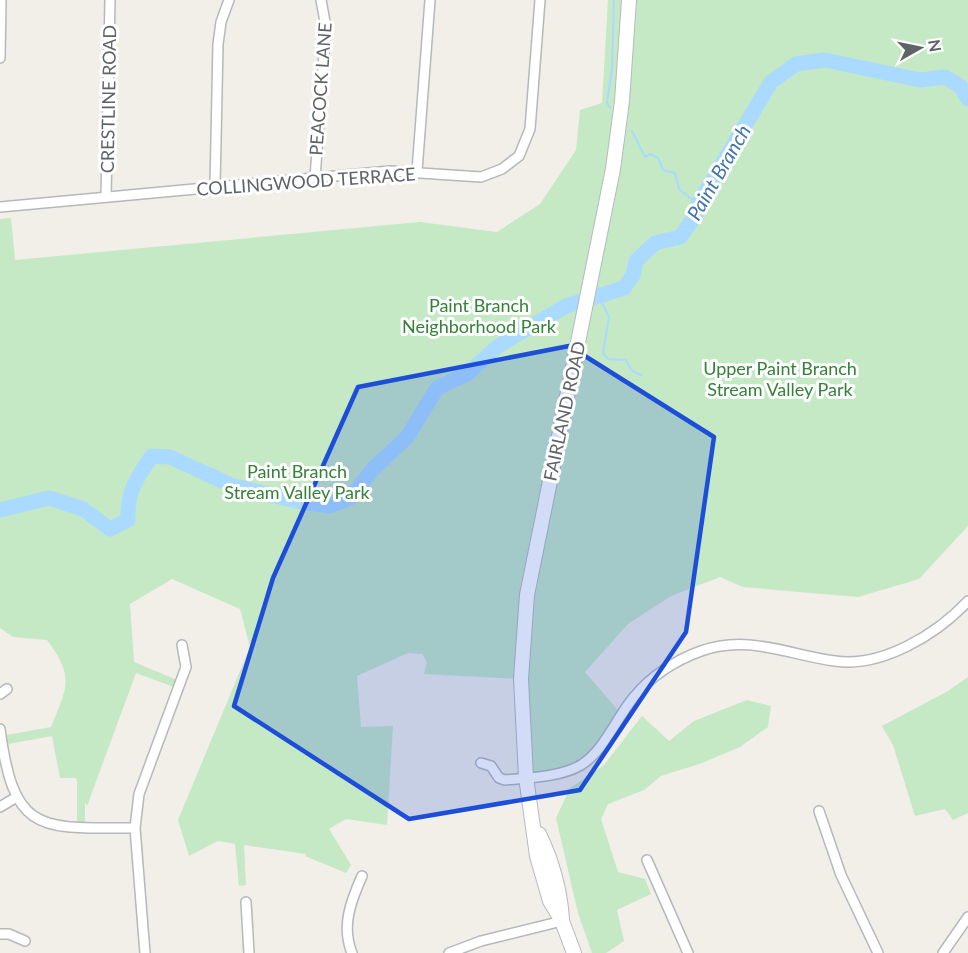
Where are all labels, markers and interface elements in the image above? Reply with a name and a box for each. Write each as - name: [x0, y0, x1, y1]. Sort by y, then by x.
- north arrow: [890, 18, 950, 78]
- street label: PEACOCK LANE: [304, 22, 336, 156]
- street label: CRESTLINE ROAD: [96, 25, 120, 173]
- text: N: [925, 38, 946, 53]
- water label: Paint Branch: [681, 120, 755, 224]
- street label: COLLINGWOOD TERRACE: [196, 162, 416, 200]
- park label: Paint Branch Neighborhood Park: [402, 294, 557, 337]
- street label: FAIRLAND ROAD: [538, 339, 590, 483]
- park label: Upper Paint Branch Stream Valley Park: [703, 357, 857, 400]
- park label: Paint Branch Stream Valley Park: [224, 460, 371, 503]

